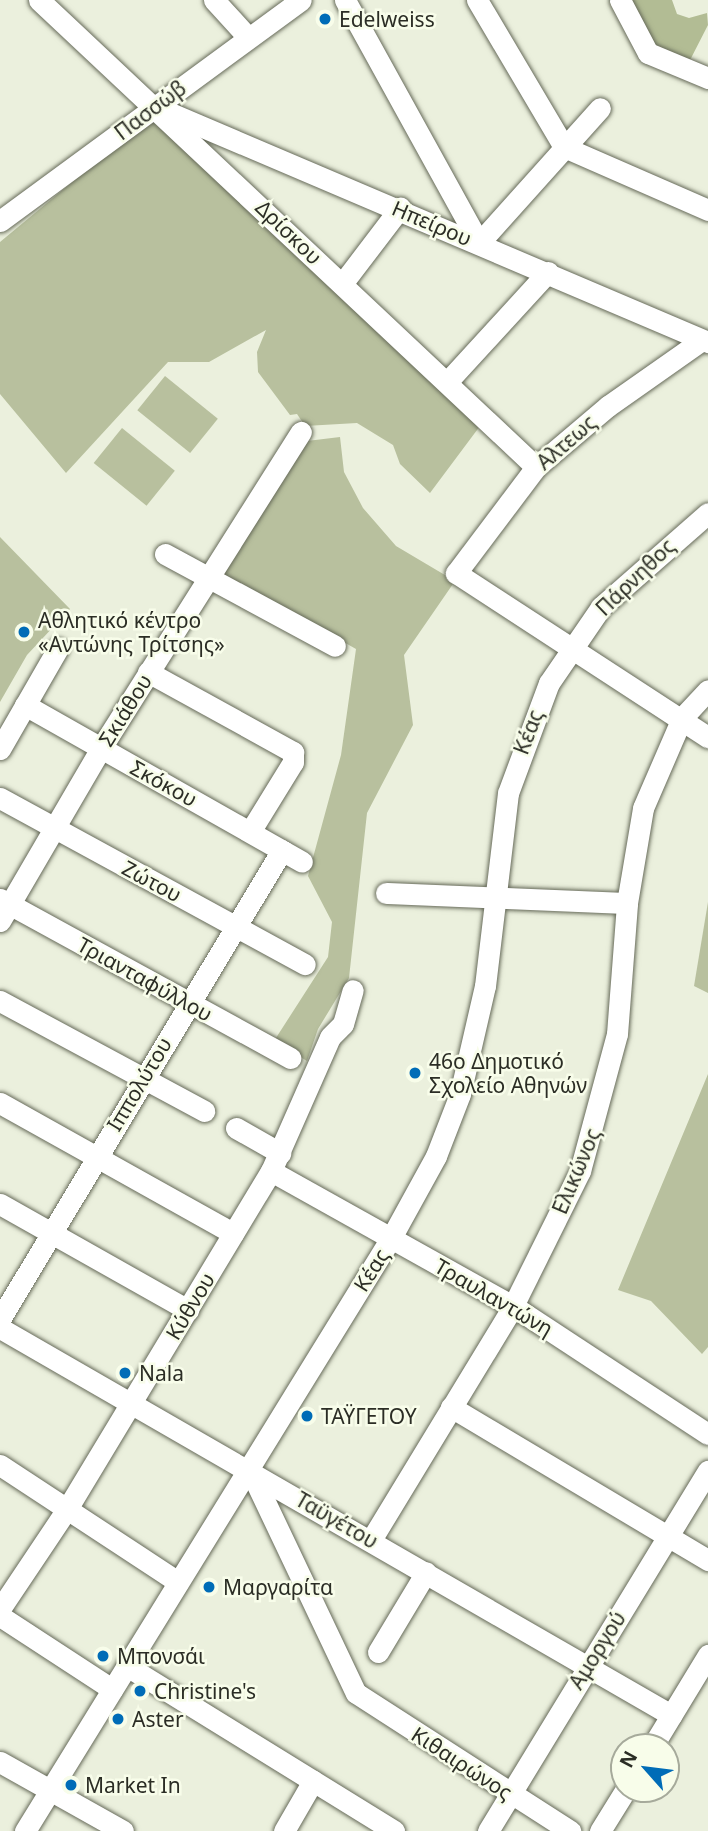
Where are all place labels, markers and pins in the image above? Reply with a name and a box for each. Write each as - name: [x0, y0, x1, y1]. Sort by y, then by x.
- place label: Edelweiss: [339, 6, 435, 32]
- marker: Edelweiss: [317, 11, 333, 27]
- place label: Αθλητικό κέντρο «Αντώνης Τρίτσης»: [38, 607, 225, 657]
- marker: Αθλητικό κέντρο «Αντώνης Τρίτσης»: [16, 624, 32, 640]
- place label: 46ο Δημοτικό Σχολείο Αθηνών: [429, 1048, 587, 1098]
- marker: 46ο Δημοτικό Σχολείο Αθηνών: [407, 1065, 423, 1081]
- place label: Nala: [139, 1360, 184, 1386]
- marker: Nala: [117, 1365, 133, 1381]
- place label: ΤΑΫΓΕΤΟΥ: [321, 1403, 417, 1429]
- marker: ΤΑΫΓΕΤΟΥ: [299, 1408, 315, 1424]
- place label: Μαργαρίτα: [223, 1574, 333, 1600]
- marker: Μαργαρίτα: [201, 1579, 217, 1595]
- place label: Μπονσάι: [117, 1643, 205, 1669]
- marker: Μπονσάι: [95, 1648, 111, 1664]
- place label: Christine's: [154, 1678, 256, 1704]
- marker: Christine's: [132, 1683, 148, 1699]
- place label: Aster: [132, 1706, 184, 1732]
- marker: Aster: [110, 1711, 126, 1727]
- place label: Market In: [85, 1772, 181, 1798]
- marker: Market In: [63, 1777, 79, 1793]

